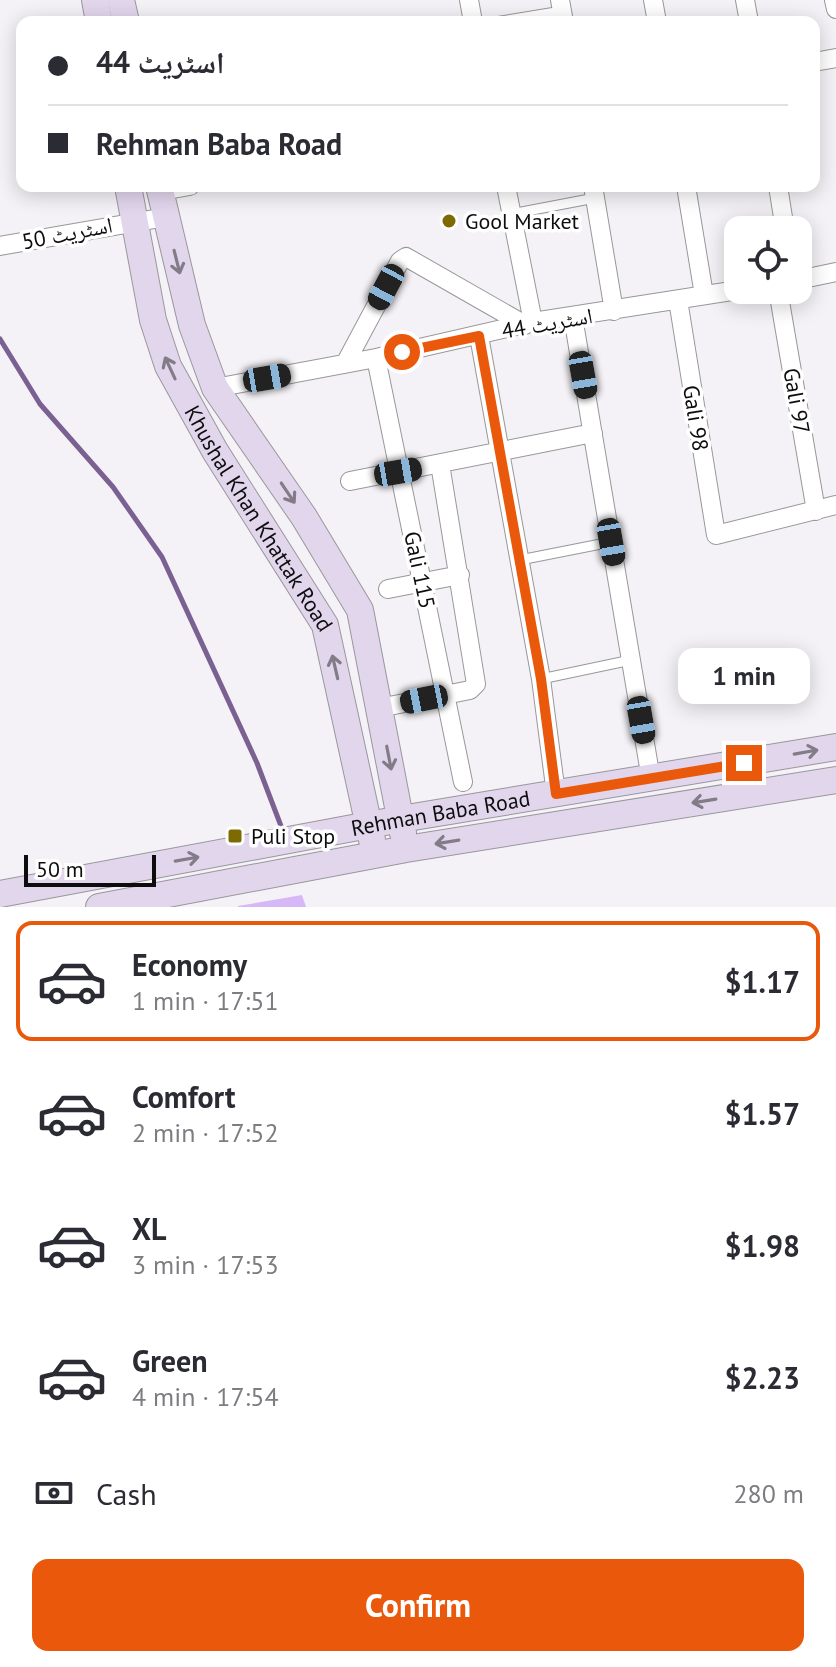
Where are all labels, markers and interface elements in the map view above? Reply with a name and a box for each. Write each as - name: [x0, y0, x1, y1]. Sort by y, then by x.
- text: اسٹریٹ 44: [96, 42, 225, 81]
- text: Rehman Baba Road: [96, 124, 342, 163]
- place label: Gool Market: [465, 207, 580, 235]
- street label: اسٹریٹ 50: [19, 210, 115, 256]
- marker: Gool Market: [440, 212, 458, 230]
- map controls: [724, 216, 812, 304]
- button: locate: [724, 216, 812, 304]
- one-way arrow: [170, 249, 185, 274]
- car: [364, 260, 408, 314]
- street label: اسٹریٹ 44: [499, 301, 595, 345]
- route start: [384, 334, 420, 370]
- car: [567, 349, 599, 401]
- one-way arrow: [162, 356, 177, 380]
- car: [241, 362, 293, 394]
- street label: Gali 97: [777, 366, 817, 436]
- street label: Gali 98: [677, 383, 715, 453]
- street label: Khushal Khan Khattak Road: [178, 400, 339, 636]
- car: [372, 456, 424, 488]
- one-way arrow: [280, 481, 296, 504]
- car: [595, 516, 627, 568]
- street label: Gali 115: [398, 529, 442, 611]
- callout: 1 min: [678, 647, 810, 703]
- one-way arrow: [327, 655, 342, 681]
- text: 1 min: [712, 659, 776, 692]
- car: [398, 683, 450, 715]
- car: [625, 694, 657, 746]
- one-way arrow: [792, 744, 818, 759]
- one-way arrow: [382, 745, 397, 770]
- route end: [726, 745, 762, 781]
- street label: Rehman Baba Road: [349, 784, 532, 842]
- one-way arrow: [692, 794, 717, 809]
- place label: Puli Stop: [251, 822, 335, 850]
- marker: Puli Stop: [226, 827, 244, 845]
- one-way arrow: [435, 835, 460, 850]
- one-way arrow: [173, 850, 199, 865]
- scale bar: [24, 851, 156, 887]
- text: 50 m: [36, 855, 84, 883]
- icon: car: [36, 945, 108, 1017]
- text: Economy: [132, 945, 247, 984]
- text: $1.17: [725, 962, 800, 1001]
- text: 1 min · 17:51: [132, 984, 279, 1017]
- icon: car: [36, 1077, 108, 1149]
- text: Comfort: [132, 1077, 235, 1116]
- text: $1.57: [725, 1094, 800, 1133]
- text: 2 min · 17:52: [132, 1116, 279, 1149]
- icon: car: [36, 1209, 108, 1281]
- text: XL: [132, 1209, 166, 1248]
- text: $1.98: [725, 1226, 800, 1265]
- text: 3 min · 17:53: [132, 1248, 279, 1281]
- icon: car: [36, 1341, 108, 1413]
- text: Green: [132, 1341, 207, 1380]
- text: $2.23: [725, 1358, 800, 1397]
- text: 4 min · 17:54: [132, 1380, 279, 1413]
- icon: cash: [32, 1471, 76, 1515]
- text: Cash: [96, 1474, 157, 1513]
- text: 280 m: [733, 1477, 804, 1510]
- button: Confirm: [32, 1559, 804, 1651]

